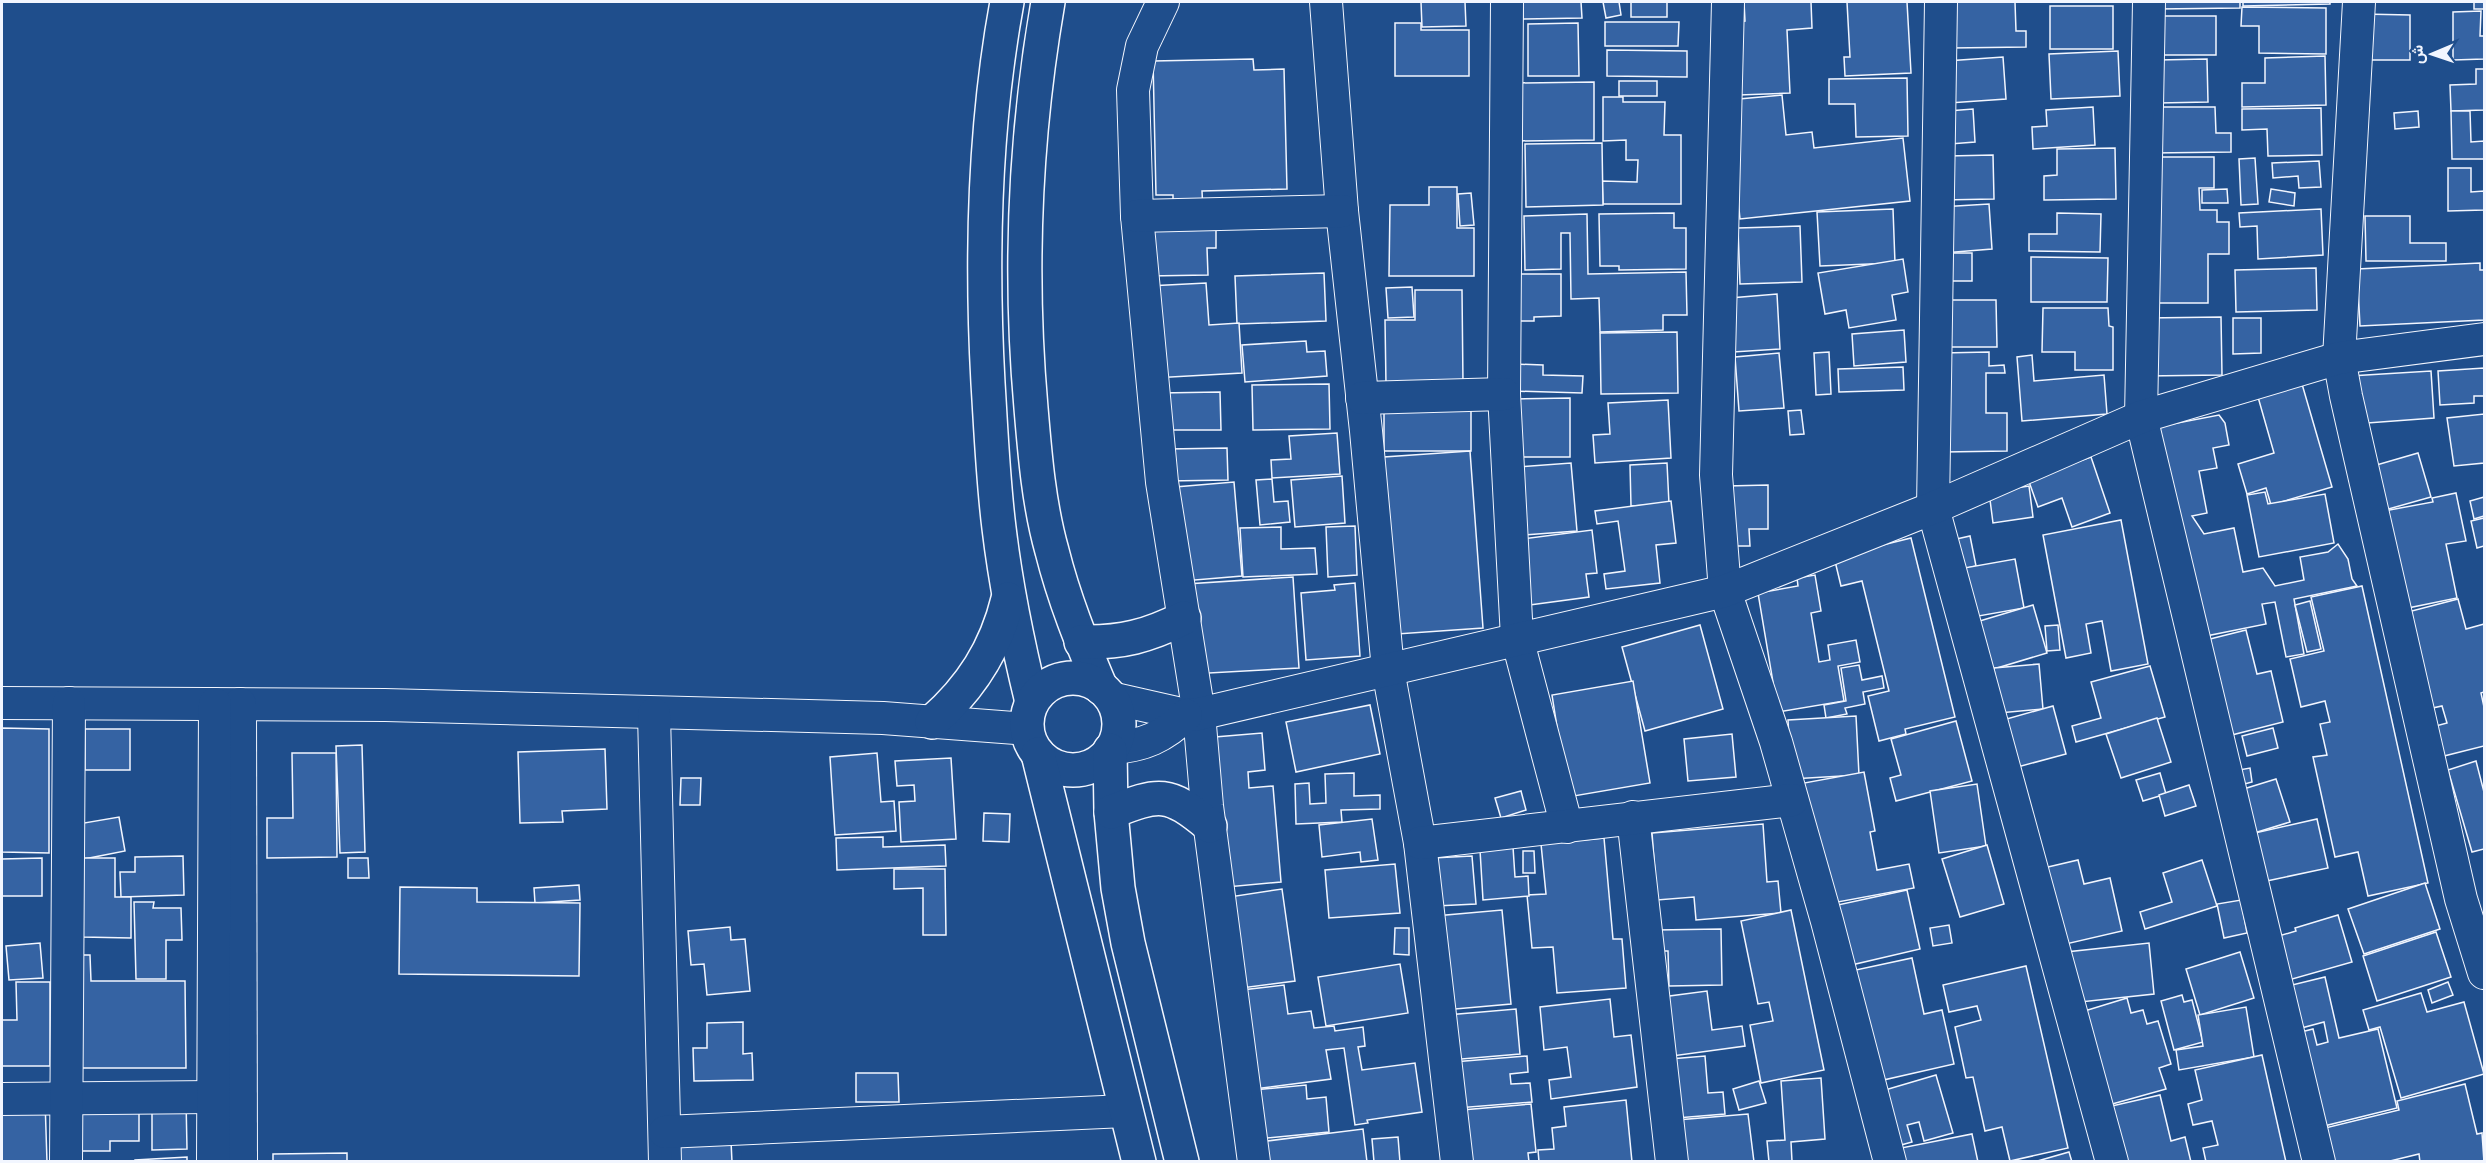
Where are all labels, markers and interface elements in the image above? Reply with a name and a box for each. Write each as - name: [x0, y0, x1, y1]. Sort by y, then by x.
- north arrow: [2402, 24, 2462, 84]
- text: ش: [2406, 45, 2428, 65]

